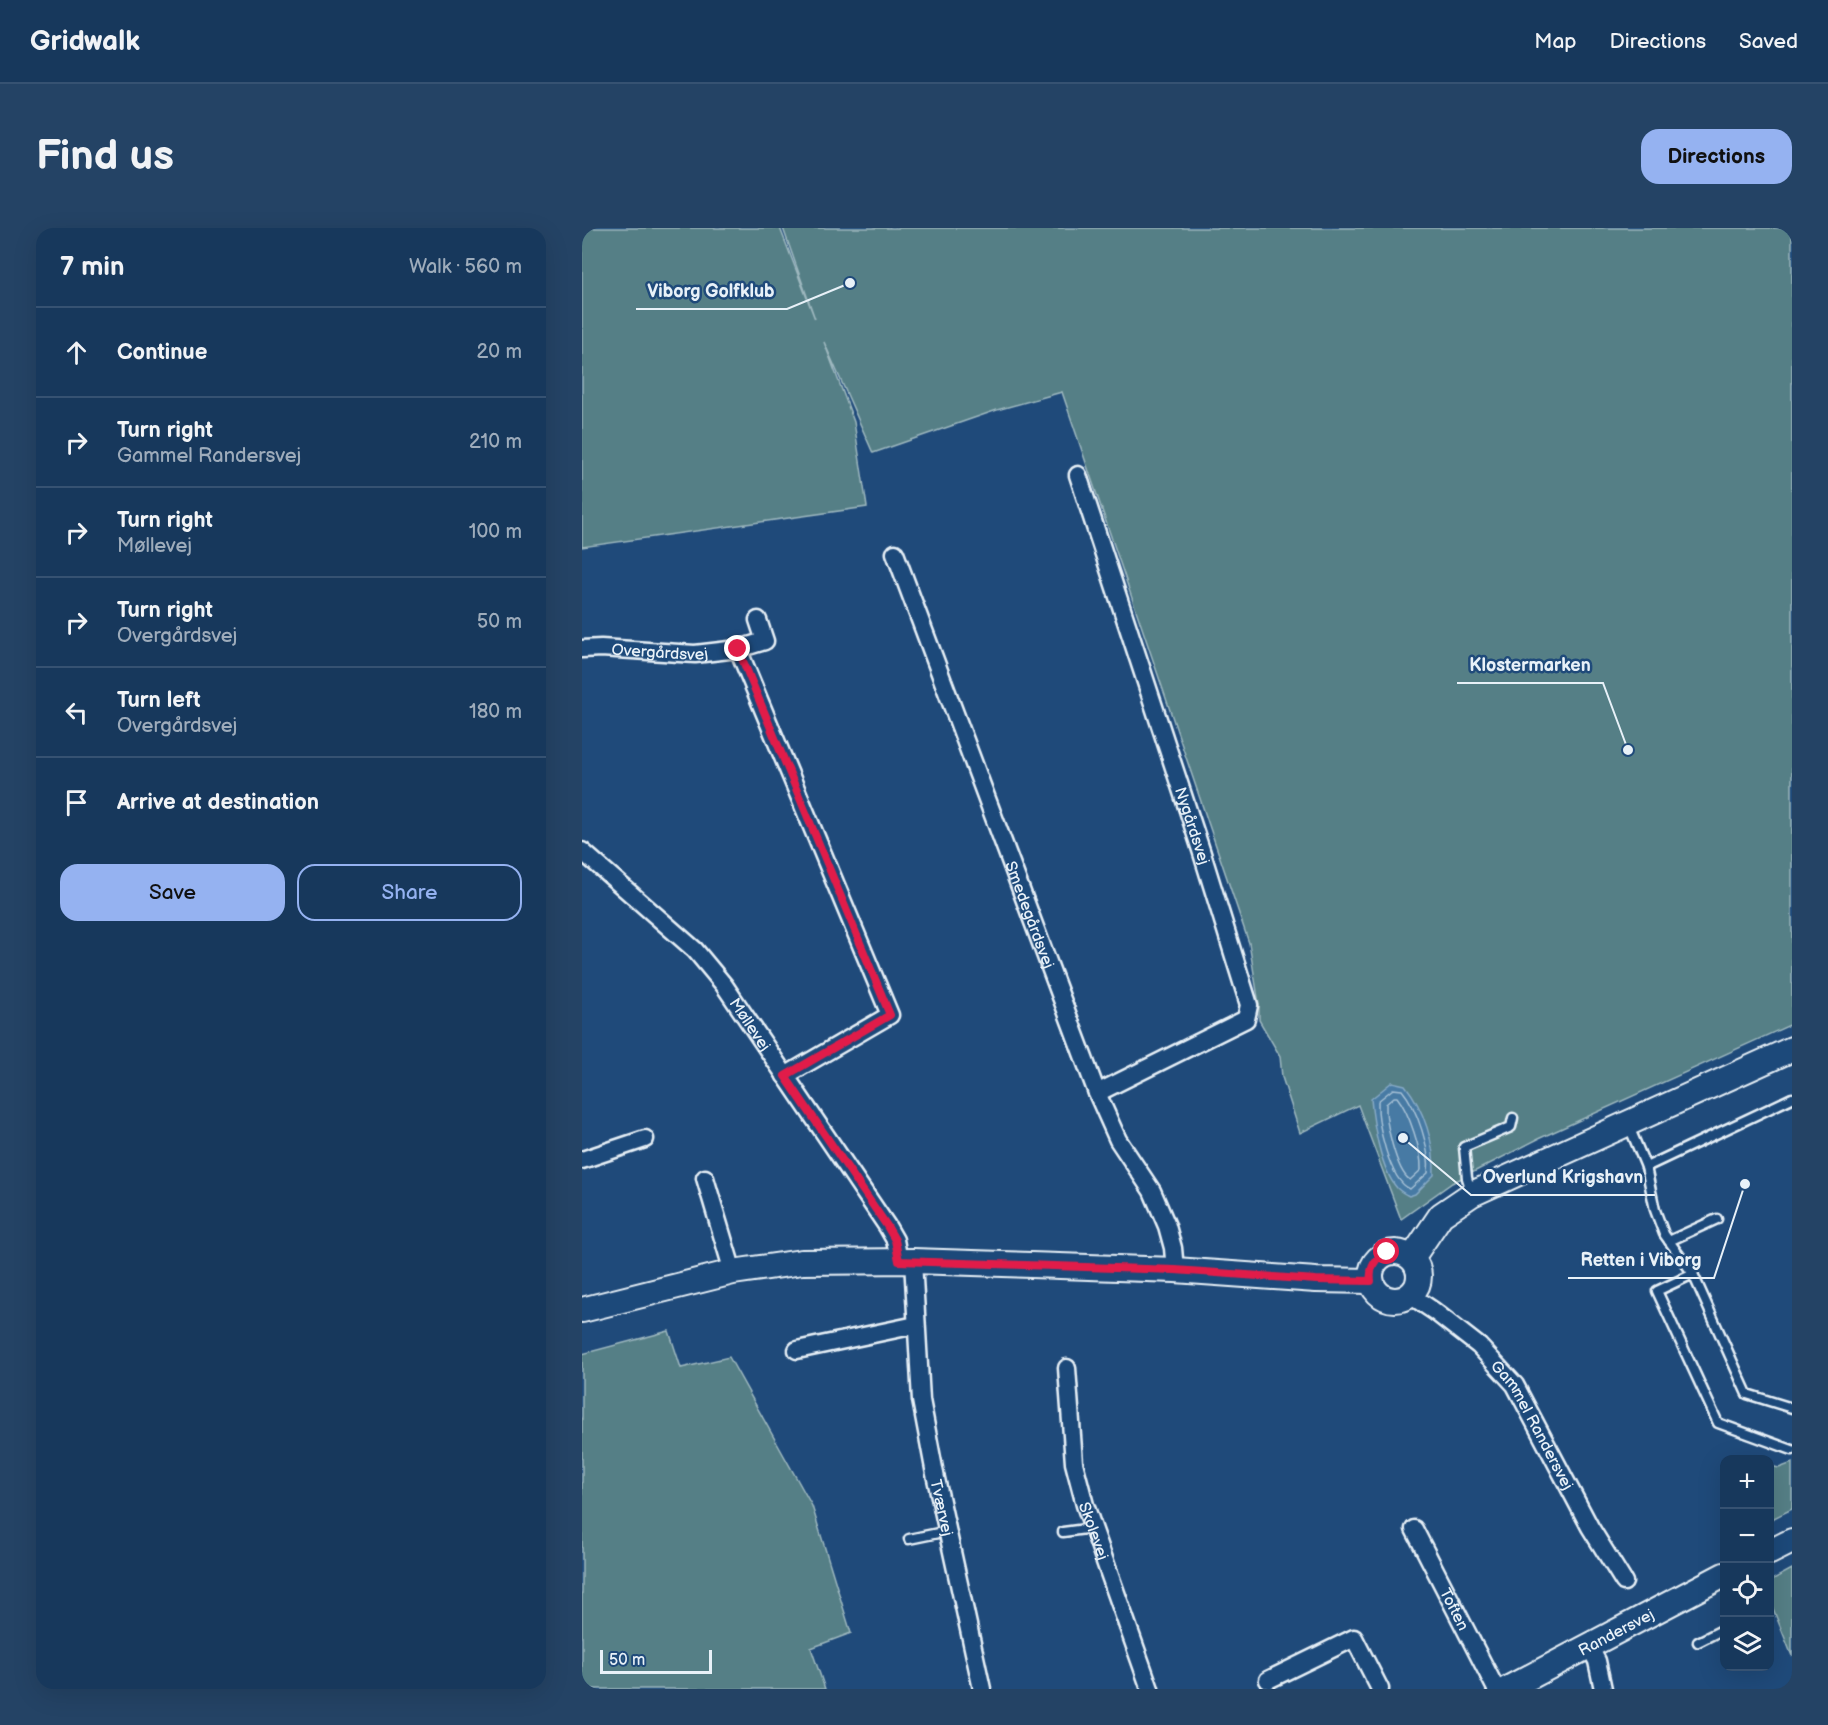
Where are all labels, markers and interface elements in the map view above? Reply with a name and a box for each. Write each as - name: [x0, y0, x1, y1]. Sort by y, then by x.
- text: Gridwalk: [30, 25, 140, 58]
- text: Map: [1534, 29, 1577, 54]
- text: Directions: [1610, 29, 1706, 54]
- text: Saved: [1739, 29, 1798, 54]
- button: Directions: [1641, 129, 1792, 184]
- text: Find us: [36, 131, 174, 182]
- text: 7 min: [60, 252, 124, 283]
- text: Walk · 560 m: [409, 255, 522, 279]
- callout: Viborg Golfklub: [636, 273, 787, 309]
- text: Viborg Golfklub: [647, 281, 775, 302]
- icon: ahead: [60, 336, 93, 369]
- text: Continue: [117, 339, 207, 366]
- text: 20 m: [477, 340, 522, 364]
- text: Turn right: [117, 417, 213, 444]
- icon: right: [60, 426, 93, 459]
- text: 210 m: [469, 430, 522, 454]
- text: Gammel Randersvej: [117, 444, 301, 468]
- text: Turn right: [117, 507, 213, 534]
- icon: right: [60, 516, 93, 549]
- text: 100 m: [469, 520, 522, 544]
- text: Møllevej: [117, 534, 192, 558]
- text: Turn right: [117, 597, 213, 624]
- icon: right: [60, 606, 93, 639]
- text: 50 m: [477, 610, 522, 634]
- text: Overgårdsvej: [117, 624, 237, 648]
- route end: [724, 635, 750, 661]
- street label: Overgårdsvej: [611, 641, 709, 665]
- callout: Klostermarken: [1457, 647, 1603, 683]
- text: Klostermarken: [1469, 655, 1591, 676]
- text: Turn left: [117, 687, 201, 714]
- icon: left: [60, 696, 93, 729]
- text: 180 m: [469, 700, 522, 724]
- text: Overgårdsvej: [117, 714, 237, 738]
- street label: Nygårdsvej: [1170, 785, 1213, 867]
- icon: arrive: [60, 786, 93, 819]
- text: Arrive at destination: [117, 789, 319, 816]
- street label: Smedegårdsvej: [1000, 859, 1057, 971]
- button: Save: [60, 864, 285, 921]
- button: Share: [297, 864, 522, 921]
- street label: Møllevej: [725, 995, 774, 1055]
- callout: Overlund Krigshavn: [1471, 1159, 1655, 1195]
- text: Overlund Krigshavn: [1483, 1167, 1643, 1188]
- route start: [1373, 1238, 1399, 1264]
- callout: Retten i Viborg: [1568, 1242, 1714, 1278]
- text: Retten i Viborg: [1580, 1250, 1702, 1271]
- street label: Gammel Randersvej: [1486, 1357, 1577, 1493]
- map controls: [1720, 1455, 1774, 1671]
- button: +: [1720, 1455, 1774, 1509]
- street label: Tværvej: [925, 1478, 956, 1538]
- street label: Skolevej: [1074, 1500, 1112, 1563]
- button: −: [1720, 1509, 1774, 1563]
- button: locate: [1720, 1563, 1774, 1617]
- street label: Toften: [1435, 1585, 1472, 1634]
- street label: Randersvej: [1576, 1605, 1658, 1661]
- button: layers: [1720, 1617, 1774, 1671]
- scale bar: [600, 1647, 712, 1674]
- text: 50 m: [609, 1651, 645, 1670]

